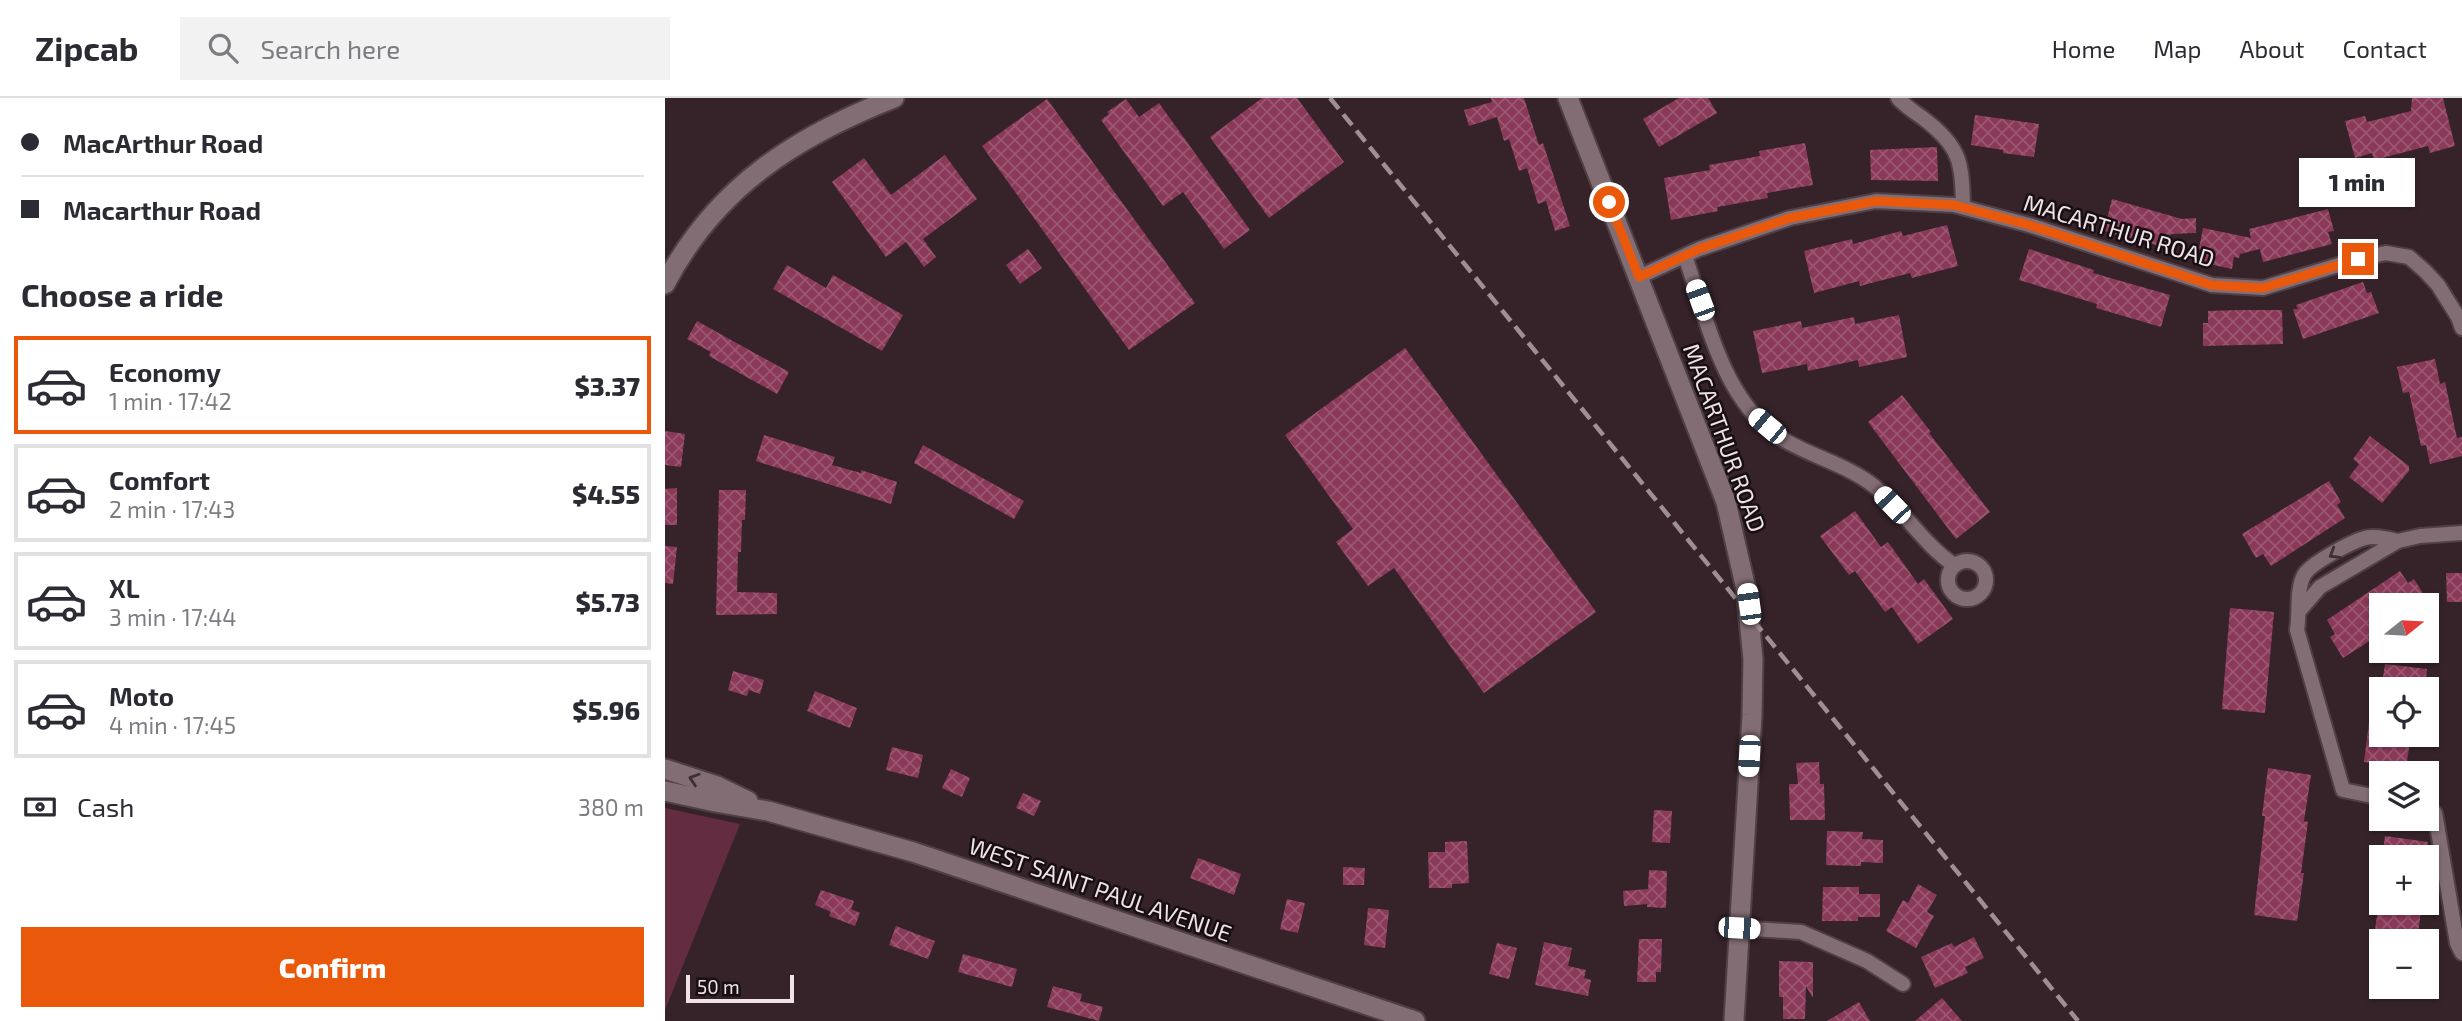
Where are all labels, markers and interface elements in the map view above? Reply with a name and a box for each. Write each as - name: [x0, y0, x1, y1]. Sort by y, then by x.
- search box: [180, 17, 670, 80]
- text: Zipcab: [35, 28, 138, 68]
- icon: search: [204, 29, 242, 67]
- text: Search here: [260, 33, 400, 64]
- text: Home: [2052, 34, 2115, 63]
- text: Map: [2153, 34, 2201, 63]
- text: About: [2239, 34, 2305, 63]
- text: Contact: [2343, 34, 2427, 63]
- text: MacArthur Road: [63, 127, 263, 158]
- callout: 1 min: [2300, 158, 2416, 206]
- text: 1 min: [2329, 168, 2385, 196]
- route start: [1593, 186, 1625, 218]
- street label: MACARTHUR ROAD: [2020, 188, 2218, 272]
- text: Macarthur Road: [63, 194, 261, 225]
- route end: [2342, 243, 2374, 275]
- text: Choose a ride: [21, 275, 224, 313]
- car: [1683, 277, 1718, 323]
- street label: MACARTHUR ROAD: [1678, 340, 1772, 536]
- icon: car: [25, 354, 88, 417]
- text: Economy: [109, 356, 221, 387]
- text: $3.37: [574, 370, 640, 401]
- text: 1 min · 17:42: [109, 387, 232, 415]
- car: [1745, 404, 1790, 448]
- icon: car: [25, 462, 88, 525]
- text: Comfort: [109, 464, 210, 495]
- text: $4.55: [572, 478, 640, 509]
- car: [1870, 483, 1915, 527]
- text: 2 min · 17:43: [109, 495, 235, 523]
- one-way arrow: [2328, 546, 2341, 559]
- icon: car: [25, 570, 88, 633]
- text: XL: [109, 572, 140, 603]
- car: [1736, 582, 1763, 626]
- text: $5.73: [576, 586, 640, 617]
- north arrow: [2369, 593, 2439, 663]
- map controls: [2369, 593, 2439, 999]
- text: 3 min · 17:44: [109, 603, 236, 631]
- button: locate: [2369, 677, 2439, 747]
- icon: car: [25, 678, 88, 741]
- text: Moto: [109, 680, 174, 711]
- text: $5.96: [572, 694, 640, 725]
- text: 4 min · 17:45: [109, 711, 236, 739]
- car: [1738, 734, 1761, 778]
- button: layers: [2369, 761, 2439, 831]
- one-way arrow: [689, 773, 701, 787]
- icon: cash: [21, 788, 59, 826]
- text: Cash: [77, 791, 134, 822]
- text: 380 m: [578, 793, 644, 821]
- street label: WEST SAINT PAUL AVENUE: [965, 831, 1235, 947]
- button: +: [2369, 845, 2439, 915]
- car: [1718, 916, 1761, 940]
- button: Confirm: [21, 927, 644, 1007]
- button: −: [2369, 929, 2439, 999]
- scale bar: [686, 972, 795, 1004]
- text: 50 m: [697, 975, 740, 998]

